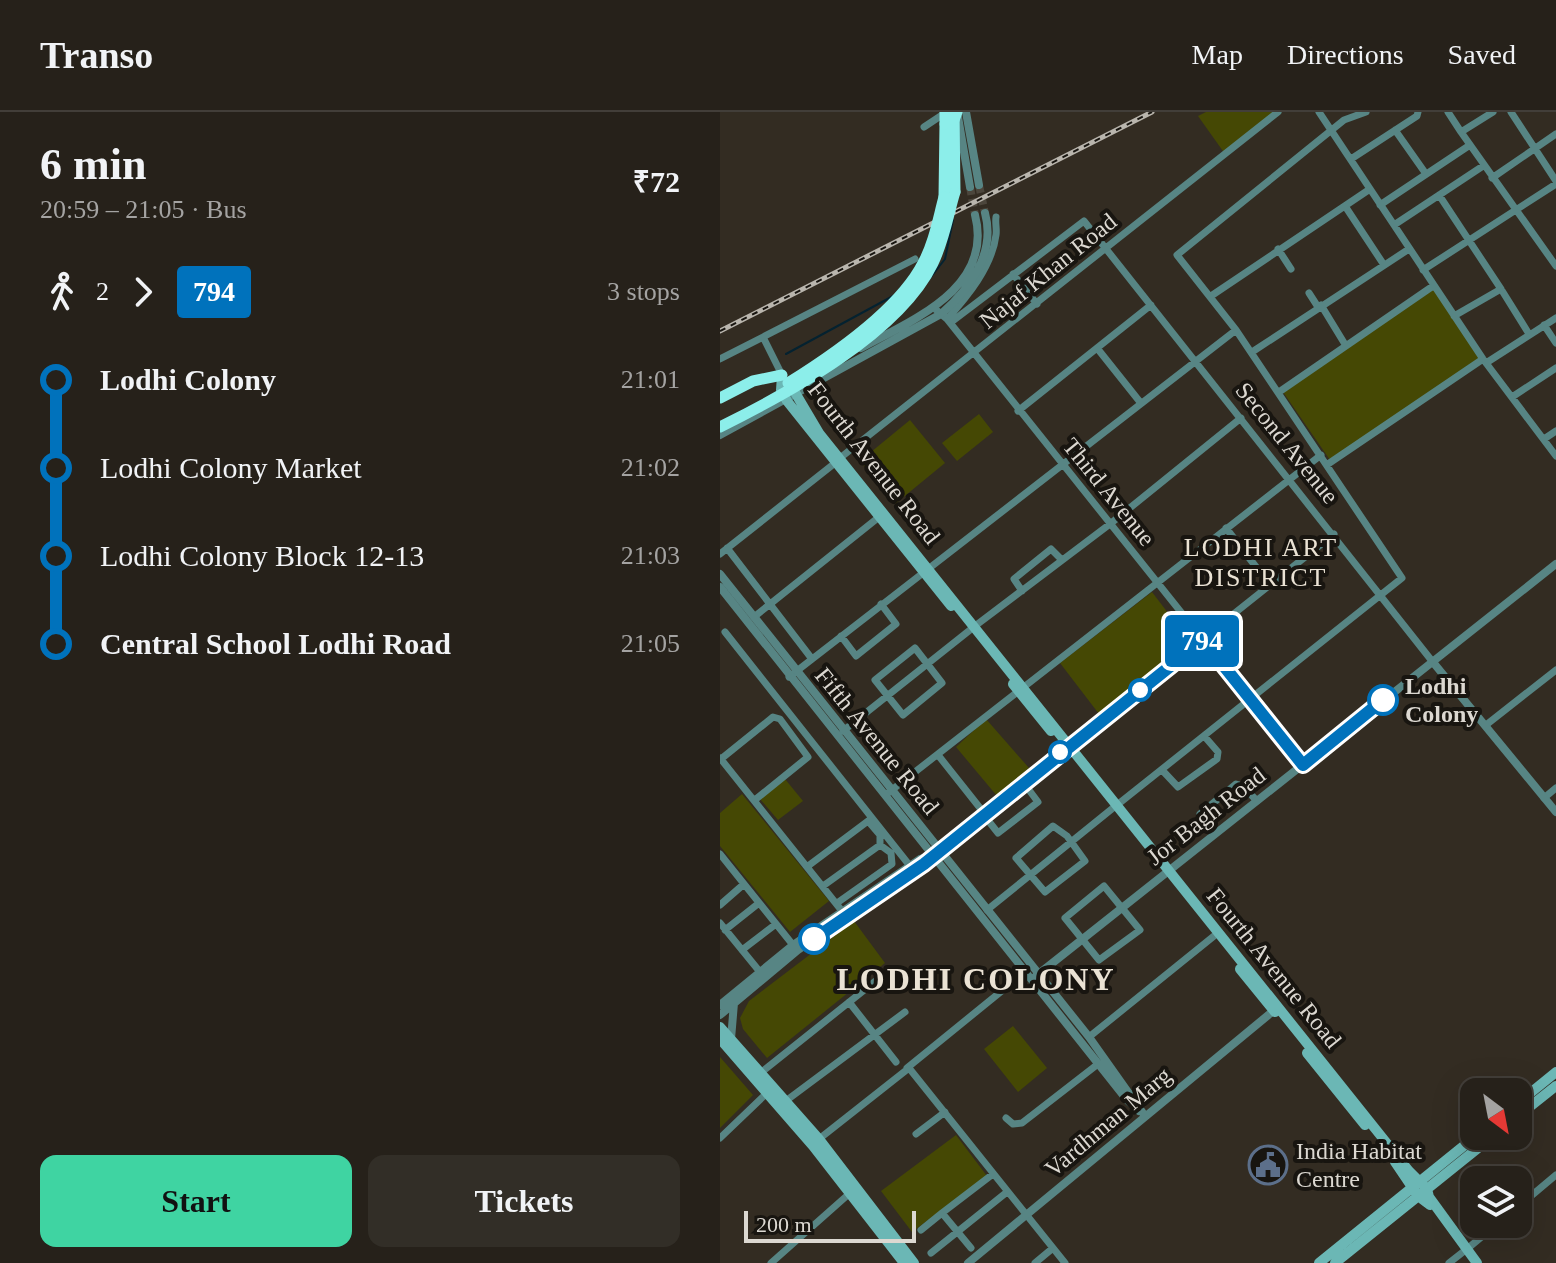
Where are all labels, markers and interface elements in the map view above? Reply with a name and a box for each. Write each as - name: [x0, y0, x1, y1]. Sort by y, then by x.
- text: Transo: [40, 34, 153, 76]
- text: Map: [1192, 39, 1243, 70]
- text: Directions: [1287, 39, 1404, 70]
- text: Saved: [1448, 39, 1516, 70]
- text: 6 min: [40, 140, 146, 189]
- text: ₹72: [633, 165, 680, 198]
- text: 20:59 – 21:05 · Bus: [40, 195, 247, 224]
- street label: Najaf Khan Road: [975, 208, 1121, 334]
- icon: walk: [40, 270, 84, 314]
- icon: forward: [121, 270, 165, 314]
- text: 794: [193, 276, 235, 307]
- text: 2: [96, 277, 109, 306]
- text: 3 stops: [607, 277, 680, 306]
- text: Lodhi Colony: [100, 363, 276, 396]
- text: 21:01: [621, 365, 680, 394]
- street label: Fourth Avenue Road: [803, 377, 945, 549]
- street label: Second Avenue: [1230, 377, 1344, 509]
- street label: Third Avenue: [1058, 433, 1160, 551]
- text: Lodhi Colony Market: [100, 451, 362, 484]
- text: 21:02: [621, 453, 680, 482]
- district label: LODHI ART DISTRICT: [1184, 533, 1338, 592]
- text: Lodhi Colony Block 12-13: [100, 539, 424, 572]
- text: 21:03: [621, 541, 680, 570]
- line badge: 794: [1156, 615, 1248, 667]
- text: 794: [1181, 625, 1223, 656]
- text: Central School Lodhi Road: [100, 627, 451, 660]
- text: 21:05: [621, 629, 680, 658]
- street label: Fifth Avenue Road: [810, 663, 944, 819]
- place label: Lodhi Colony: [1405, 673, 1478, 727]
- unlabelled marker: [1129, 679, 1151, 701]
- marker: Lodhi Colony: [1368, 685, 1398, 715]
- unlabelled marker: [1049, 741, 1071, 763]
- street label: Jor Bagh Road: [1142, 762, 1270, 870]
- street label: Fourth Avenue Road: [1202, 883, 1346, 1053]
- unlabelled marker: [799, 924, 829, 954]
- district label: LODHI COLONY: [836, 961, 1116, 997]
- street label: Vardhman Marg: [1040, 1062, 1176, 1182]
- north arrow: [1460, 1078, 1532, 1150]
- map controls: [1460, 1078, 1532, 1238]
- place label: India Habitat Centre: [1296, 1138, 1422, 1192]
- public building icon: India Habitat Centre: [1247, 1144, 1289, 1186]
- button: Start: [40, 1155, 352, 1247]
- button: Tickets: [368, 1155, 680, 1247]
- button: layers: [1460, 1166, 1532, 1238]
- scale bar: [744, 1207, 916, 1243]
- text: 200 m: [756, 1212, 812, 1237]

